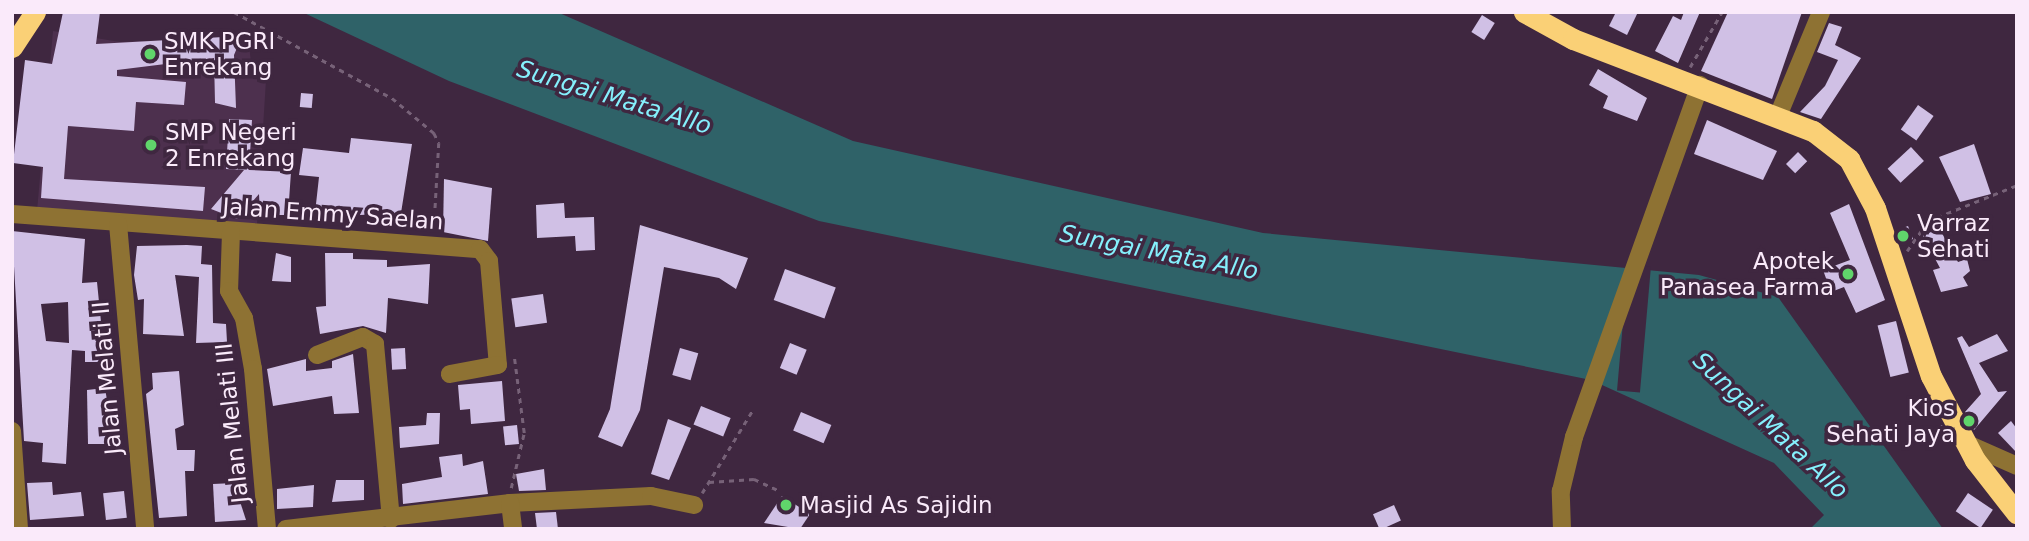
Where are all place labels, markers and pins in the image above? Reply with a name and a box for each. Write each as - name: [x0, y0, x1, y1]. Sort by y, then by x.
- place label: SMK PGRI Enrekang: [164, 27, 275, 81]
- marker: SMK PGRI Enrekang: [142, 46, 158, 62]
- place label: SMP Negeri 2 Enrekang: [165, 118, 297, 172]
- marker: SMP Negeri 2 Enrekang: [143, 137, 159, 153]
- place label: Varraz Sehati: [1917, 209, 1990, 263]
- marker: Varraz Sehati: [1895, 228, 1911, 244]
- place label: Apotek Panasea Farma: [1660, 247, 1834, 301]
- marker: Apotek Panasea Farma: [1840, 266, 1856, 282]
- place label: Kios Sehati Jaya: [1826, 394, 1955, 448]
- marker: Kios Sehati Jaya: [1961, 413, 1977, 429]
- place label: Masjid As Sajidin: [800, 491, 993, 519]
- marker: Masjid As Sajidin: [778, 497, 794, 513]

